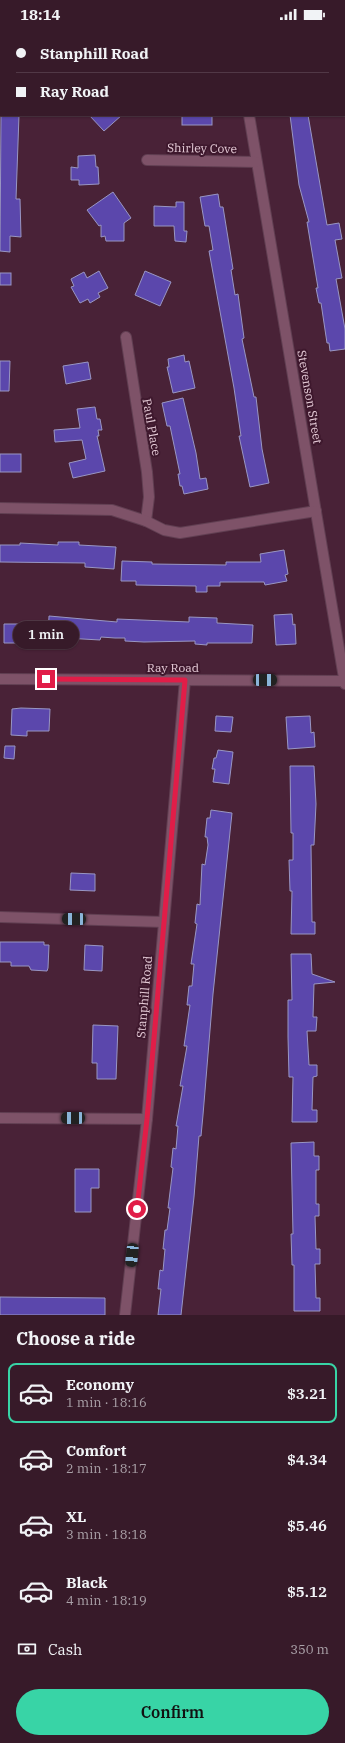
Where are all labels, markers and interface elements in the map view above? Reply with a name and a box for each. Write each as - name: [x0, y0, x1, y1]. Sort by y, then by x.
- text: 18:14: [20, 5, 61, 24]
- text: Stanphill Road: [40, 44, 149, 63]
- text: Ray Road: [40, 82, 109, 101]
- street label: Shirley Cove: [167, 140, 237, 156]
- street label: Stevenson Street: [294, 349, 326, 445]
- street label: Paul Place: [140, 397, 164, 457]
- callout: 1 min: [13, 621, 79, 649]
- text: 1 min: [28, 626, 64, 643]
- street label: Ray Road: [147, 660, 199, 675]
- route end: [37, 670, 55, 688]
- car: [253, 674, 277, 686]
- car: [62, 913, 86, 925]
- street label: Stanphill Road: [133, 955, 155, 1039]
- car: [61, 1112, 85, 1124]
- route start: [128, 1200, 146, 1218]
- car: [125, 1242, 139, 1268]
- text: Choose a ride: [16, 1327, 135, 1350]
- icon: car: [18, 1375, 54, 1411]
- text: Economy: [66, 1375, 134, 1394]
- text: $3.21: [287, 1384, 327, 1403]
- text: 1 min · 18:16: [66, 1394, 147, 1411]
- icon: car: [18, 1441, 54, 1477]
- text: Comfort: [66, 1441, 126, 1460]
- text: $4.34: [287, 1450, 327, 1469]
- text: 2 min · 18:17: [66, 1460, 147, 1477]
- icon: car: [18, 1507, 54, 1543]
- text: XL: [66, 1507, 86, 1526]
- text: $5.46: [287, 1516, 327, 1535]
- text: 3 min · 18:18: [66, 1526, 147, 1543]
- icon: car: [18, 1573, 54, 1609]
- text: Black: [66, 1573, 107, 1592]
- text: $5.12: [287, 1582, 327, 1601]
- text: 4 min · 18:19: [66, 1592, 147, 1609]
- icon: cash: [16, 1638, 38, 1660]
- text: Cash: [48, 1640, 82, 1659]
- text: 350 m: [290, 1641, 329, 1658]
- button: Confirm: [16, 1689, 329, 1735]

